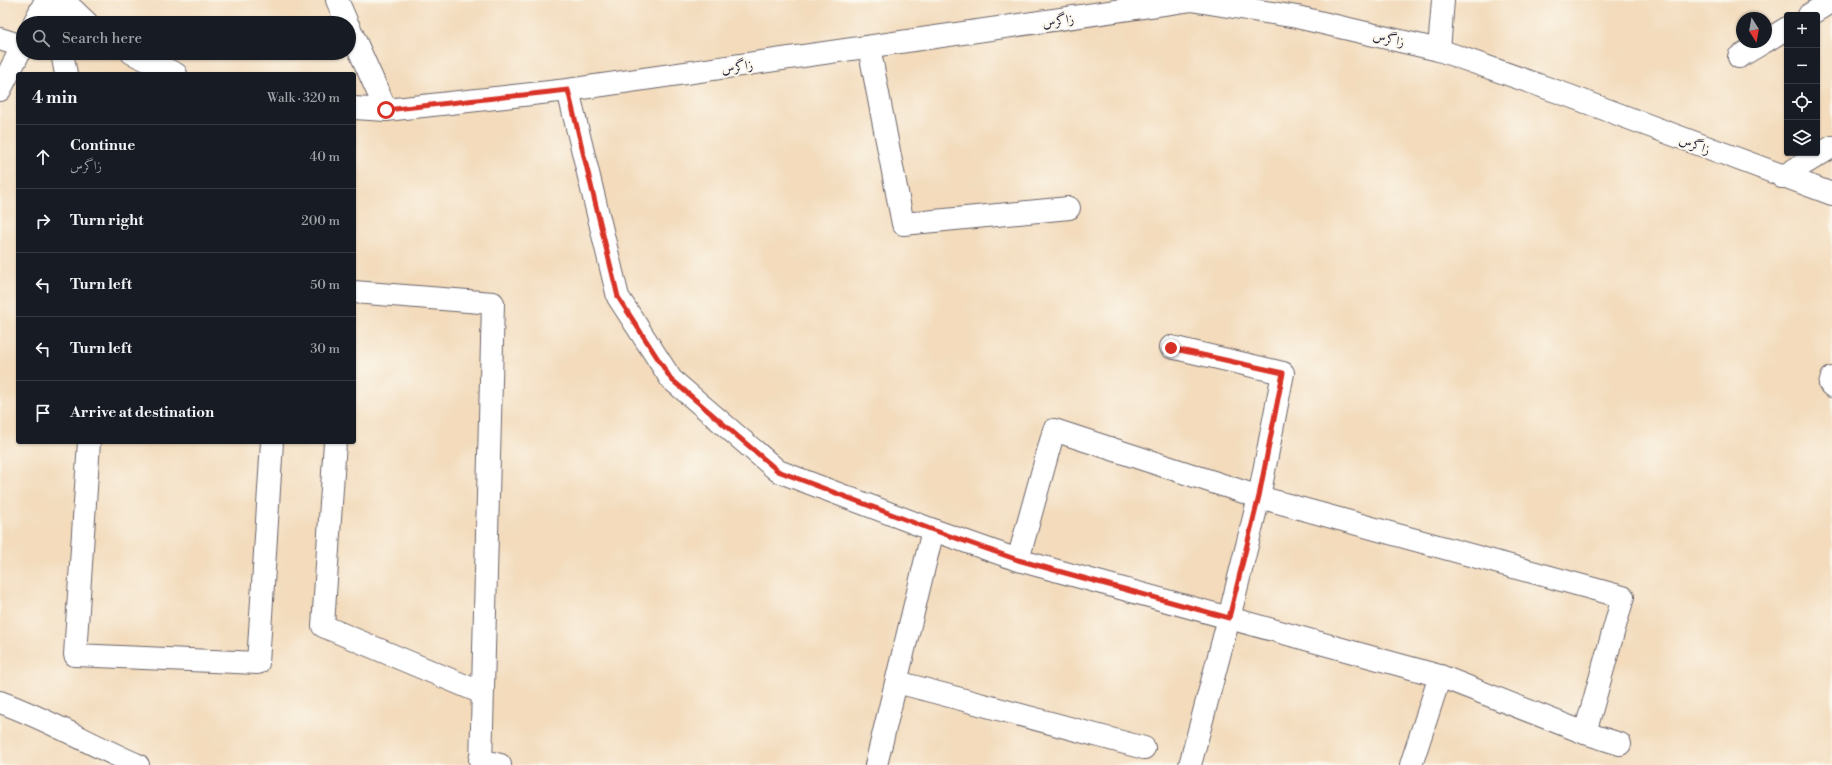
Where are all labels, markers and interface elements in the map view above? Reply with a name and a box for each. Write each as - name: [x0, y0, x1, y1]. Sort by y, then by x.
- street label: زاگرس: [1041, 10, 1075, 31]
- north arrow: [1736, 12, 1772, 48]
- map controls: [1784, 12, 1820, 156]
- button: +: [1784, 12, 1820, 48]
- search box: [16, 16, 356, 60]
- icon: search: [30, 27, 52, 49]
- street label: زاگرس: [1371, 27, 1406, 50]
- text: Search here: [62, 29, 142, 48]
- button: −: [1784, 48, 1820, 84]
- street label: زاگرس: [720, 56, 754, 77]
- button: locate: [1784, 84, 1820, 120]
- text: 4 min: [32, 87, 77, 109]
- text: Walk · 320 m: [267, 90, 340, 106]
- route start: [377, 101, 395, 119]
- button: layers: [1784, 120, 1820, 156]
- street label: زاگرس: [1677, 131, 1713, 158]
- text: Continue: [70, 136, 135, 155]
- icon: ahead: [32, 146, 54, 168]
- text: 40 m: [310, 149, 340, 165]
- text: زاگرس: [70, 158, 102, 174]
- icon: right: [32, 210, 54, 232]
- text: Turn right: [70, 211, 144, 230]
- text: 200 m: [301, 213, 340, 229]
- icon: left: [32, 274, 54, 296]
- text: Turn left: [70, 275, 132, 294]
- text: 50 m: [310, 277, 340, 293]
- icon: left: [32, 338, 54, 360]
- text: Turn left: [70, 339, 132, 358]
- route end: [1162, 339, 1180, 357]
- text: 30 m: [310, 341, 340, 357]
- icon: arrive: [32, 402, 54, 424]
- text: Arrive at destination: [70, 403, 214, 422]

